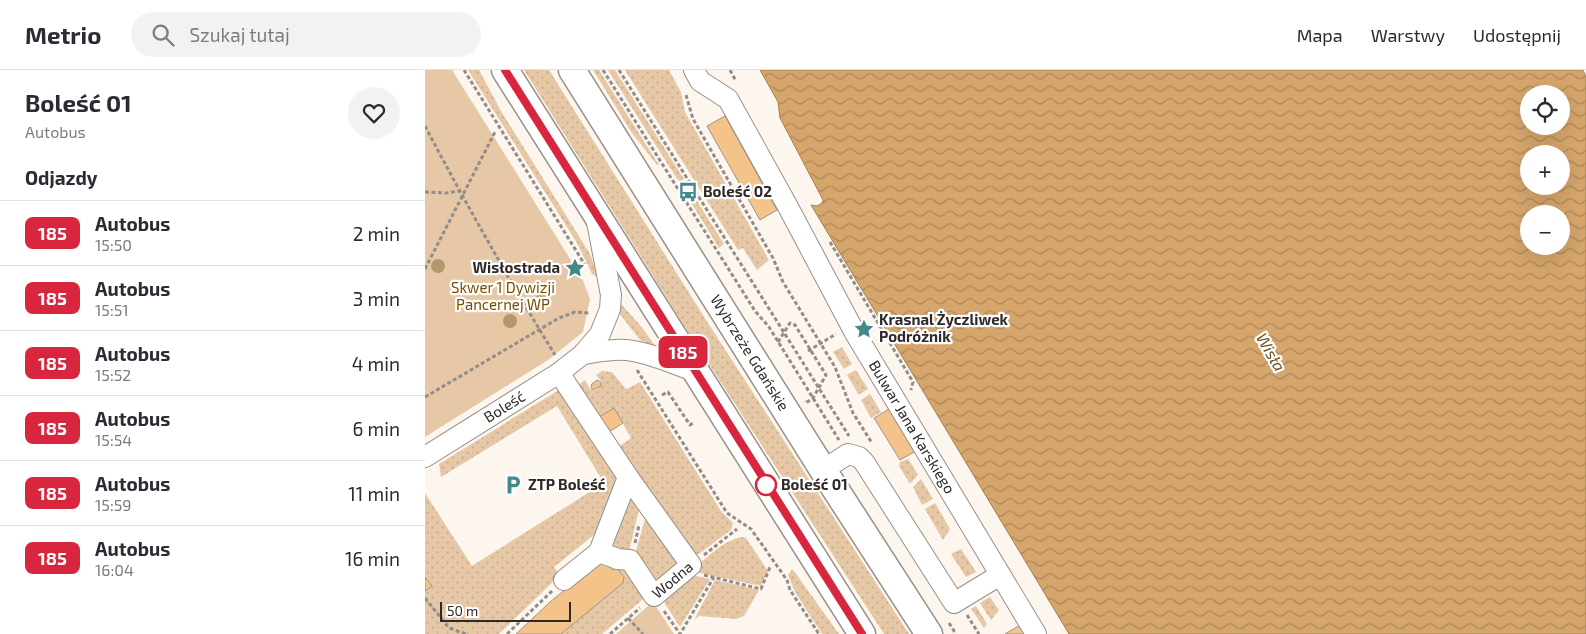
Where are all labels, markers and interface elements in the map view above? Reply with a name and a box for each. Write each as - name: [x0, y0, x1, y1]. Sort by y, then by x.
- search box: [131, 12, 481, 57]
- text: Metrio: [25, 20, 101, 49]
- icon: search: [149, 21, 177, 49]
- text: Szukaj tutaj: [189, 23, 290, 46]
- text: Mapa: [1297, 24, 1343, 46]
- text: Warstwy: [1371, 24, 1445, 46]
- text: Udostępnij: [1473, 24, 1561, 46]
- map controls: [1520, 85, 1570, 255]
- button: locate: [1520, 85, 1570, 135]
- button: heart: [348, 87, 400, 139]
- text: Boleść 01: [25, 88, 132, 117]
- text: Autobus: [25, 122, 86, 141]
- button: +: [1520, 145, 1570, 195]
- text: Odjazdy: [25, 166, 98, 189]
- bus stop icon: Boleść 02: [677, 181, 699, 203]
- place label: Boleść 02: [703, 182, 772, 200]
- button: −: [1520, 205, 1570, 255]
- text: Autobus: [95, 212, 170, 235]
- text: 185: [38, 222, 67, 244]
- text: 2 min: [353, 222, 400, 245]
- text: 15:50: [95, 235, 132, 254]
- place icon: Wisłostrada: [564, 257, 586, 279]
- place label: Wisłostrada: [472, 258, 560, 276]
- text: Autobus: [95, 277, 170, 300]
- park label: Skwer 1 Dywizji Pancernej WP: [451, 278, 555, 314]
- text: 185: [38, 287, 67, 309]
- text: 3 min: [353, 287, 400, 310]
- street label: Wybrzeże Gdańskie: [707, 291, 793, 414]
- text: 15:51: [95, 300, 129, 319]
- place label: Krasnal Życzliwek Podróżnik: [879, 310, 1009, 345]
- place icon: Krasnal Życzliwek Podróżnik: [853, 318, 875, 340]
- water label: Wisła: [1253, 329, 1290, 374]
- line badge: 185: [654, 336, 712, 368]
- text: 185: [669, 341, 697, 363]
- text: Autobus: [95, 342, 170, 365]
- text: 185: [38, 352, 67, 374]
- text: 4 min: [352, 352, 400, 375]
- street label: Bulwar Jana Karskiego: [866, 357, 959, 497]
- text: 15:52: [95, 365, 131, 384]
- street label: Boleść: [480, 387, 528, 426]
- text: Autobus: [95, 407, 170, 430]
- text: 185: [38, 417, 67, 439]
- text: 6 min: [352, 417, 400, 440]
- text: 15:54: [95, 430, 132, 449]
- text: Autobus: [95, 472, 170, 495]
- parking icon: ZTP Boleść: [502, 474, 524, 496]
- marker: Boleść 01: [755, 474, 777, 496]
- place label: ZTP Boleść: [528, 475, 606, 493]
- place label: Boleść 01: [781, 475, 848, 493]
- text: 185: [38, 482, 67, 504]
- text: 11 min: [348, 482, 400, 505]
- text: 15:59: [95, 495, 131, 514]
- text: Autobus: [95, 537, 170, 560]
- text: 185: [38, 547, 67, 569]
- text: 16 min: [345, 547, 400, 570]
- street label: Wodna: [648, 557, 696, 602]
- text: 16:04: [95, 560, 134, 579]
- scale bar: [440, 599, 571, 622]
- text: 50 m: [447, 602, 478, 619]

